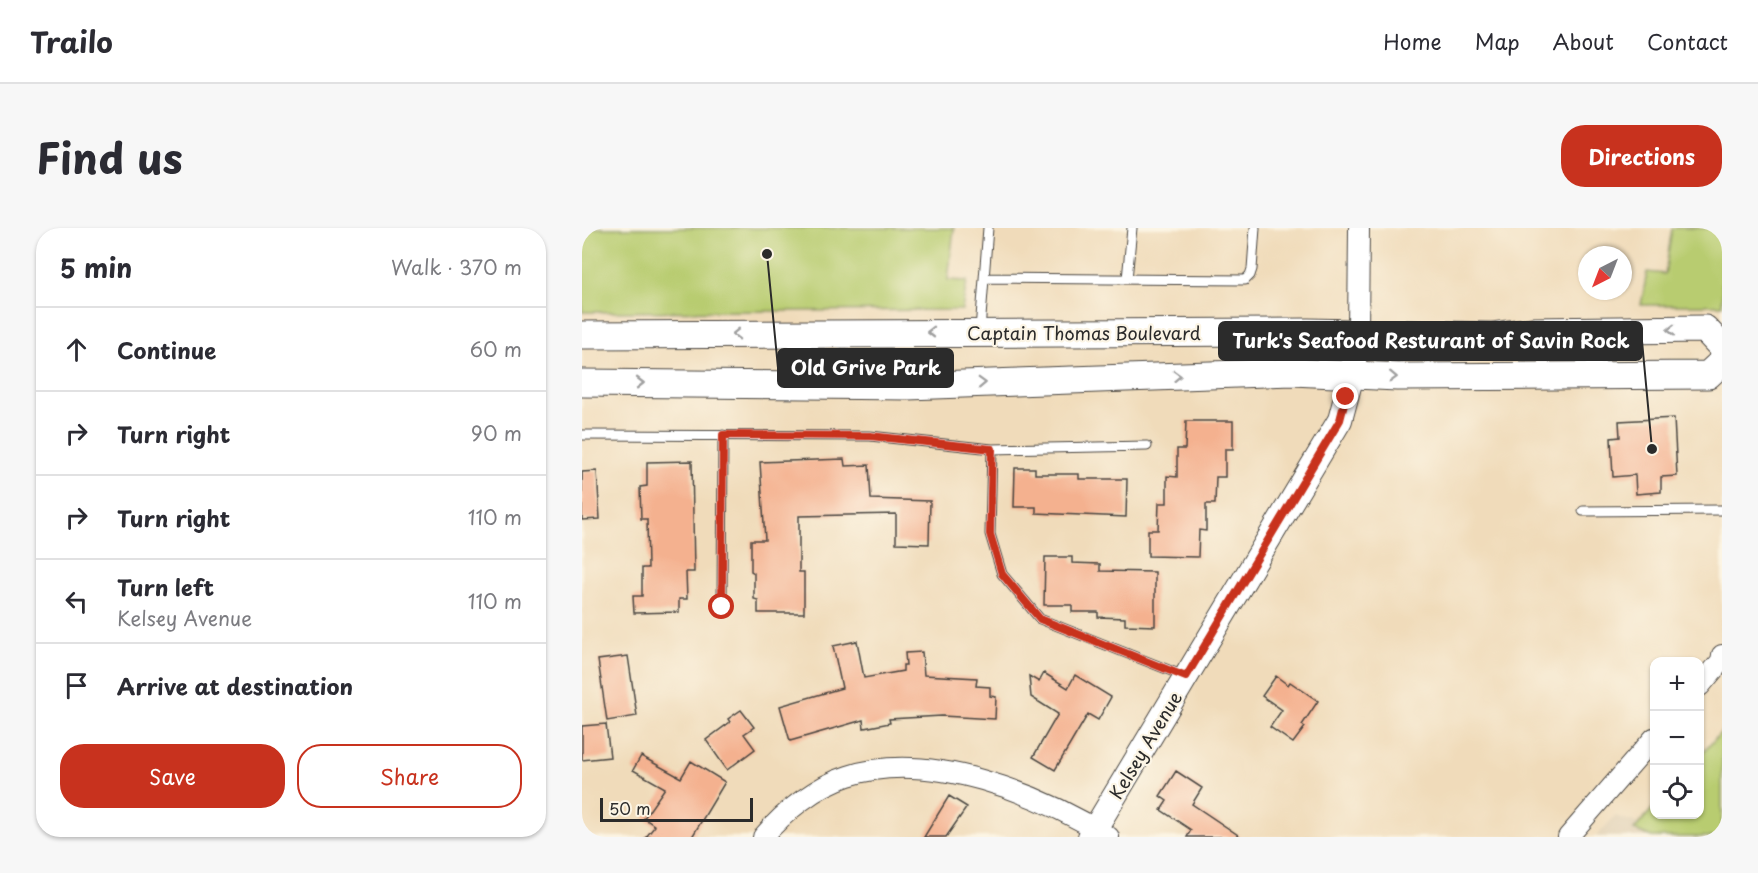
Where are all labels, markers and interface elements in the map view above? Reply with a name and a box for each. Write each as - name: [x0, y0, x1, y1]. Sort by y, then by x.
- text: Trailo: [30, 20, 113, 63]
- text: Home: [1383, 25, 1442, 57]
- text: Map: [1475, 25, 1520, 57]
- text: About: [1553, 25, 1614, 57]
- text: Contact: [1647, 25, 1728, 57]
- text: Find us: [36, 125, 183, 188]
- button: Directions: [1561, 125, 1722, 187]
- north arrow: [1578, 246, 1632, 300]
- text: 5 min: [60, 248, 132, 287]
- text: Walk · 370 m: [391, 252, 522, 282]
- street label: Captain Thomas Boulevard: [967, 319, 1201, 346]
- callout: Turk's Seafood Resturant of Savin Rock: [1219, 322, 1642, 360]
- one-way arrow: [1667, 323, 1676, 336]
- text: Turk's Seafood Resturant of Savin Rock: [1232, 325, 1630, 355]
- one-way arrow: [926, 326, 935, 338]
- one-way arrow: [731, 328, 740, 340]
- icon: ahead: [60, 333, 93, 366]
- text: Continue: [117, 333, 216, 366]
- text: 60 m: [470, 334, 522, 364]
- callout: Old Grive Park: [778, 349, 953, 387]
- text: Old Grive Park: [791, 352, 942, 382]
- one-way arrow: [1173, 370, 1182, 382]
- one-way arrow: [1389, 370, 1398, 383]
- one-way arrow: [636, 377, 645, 390]
- one-way arrow: [978, 377, 987, 389]
- route end: [1332, 383, 1358, 409]
- icon: right: [60, 417, 93, 450]
- text: Turn right: [117, 417, 230, 450]
- text: 90 m: [471, 418, 522, 448]
- icon: right: [60, 501, 93, 534]
- text: Turn right: [117, 501, 230, 534]
- text: 110 m: [468, 502, 522, 532]
- text: Turn left: [117, 570, 214, 603]
- icon: left: [60, 585, 93, 618]
- text: 110 m: [468, 586, 522, 616]
- route start: [708, 593, 734, 619]
- text: Kelsey Avenue: [117, 603, 252, 633]
- map controls: [1650, 657, 1704, 819]
- button: +: [1650, 657, 1704, 711]
- icon: arrive: [60, 669, 93, 702]
- text: Arrive at destination: [117, 669, 353, 702]
- street label: Kelsey Avenue: [1102, 686, 1188, 804]
- button: −: [1650, 711, 1704, 765]
- button: Save: [60, 744, 285, 808]
- button: Share: [297, 744, 522, 808]
- button: locate: [1650, 765, 1704, 819]
- scale bar: [600, 795, 753, 822]
- text: 50 m: [609, 796, 650, 820]

